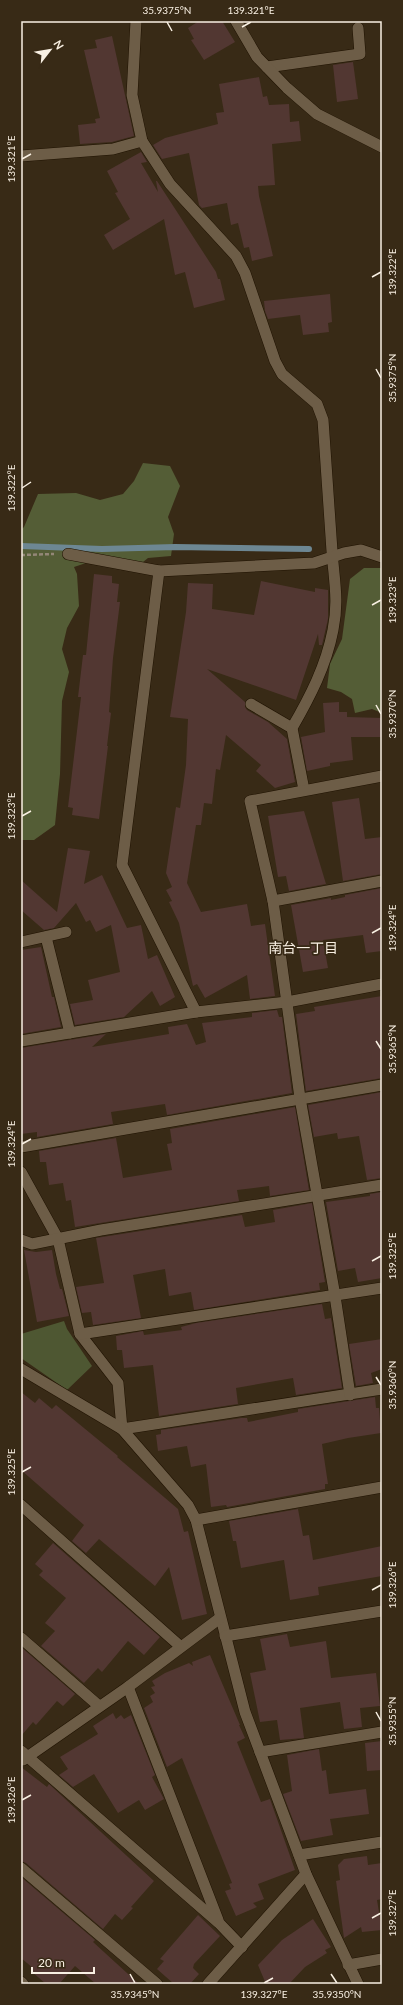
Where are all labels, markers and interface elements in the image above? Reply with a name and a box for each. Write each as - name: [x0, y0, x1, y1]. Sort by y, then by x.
- text: 35.9375°N: [143, 4, 191, 16]
- text: 139.321°E: [227, 4, 275, 16]
- north arrow: [30, 30, 70, 70]
- text: N: [51, 38, 67, 52]
- text: 139.321°E: [5, 135, 17, 183]
- text: 139.322°E: [386, 248, 398, 296]
- text: 35.9375°N: [386, 354, 398, 402]
- text: 139.322°E: [5, 464, 17, 512]
- text: 139.323°E: [386, 576, 398, 624]
- text: 35.9370°N: [386, 690, 398, 738]
- text: 139.323°E: [5, 792, 17, 840]
- text: 139.324°E: [386, 904, 398, 952]
- district label: 南台一丁目: [268, 939, 338, 956]
- text: 35.9365°N: [386, 1025, 398, 1073]
- text: 139.324°E: [5, 1120, 17, 1168]
- text: 139.325°E: [386, 1232, 398, 1280]
- text: 35.9360°N: [386, 1361, 398, 1409]
- text: 139.325°E: [5, 1448, 17, 1496]
- text: 139.326°E: [386, 1561, 398, 1609]
- text: 35.9355°N: [386, 1697, 398, 1745]
- text: 139.326°E: [5, 1776, 17, 1824]
- text: 139.327°E: [386, 1889, 398, 1937]
- scale bar: [32, 1949, 94, 1975]
- text: 20 m: [38, 1955, 65, 1970]
- text: 35.9345°N: [111, 1988, 159, 2000]
- text: 139.327°E: [240, 1988, 288, 2000]
- text: 35.9350°N: [313, 1988, 361, 2000]

